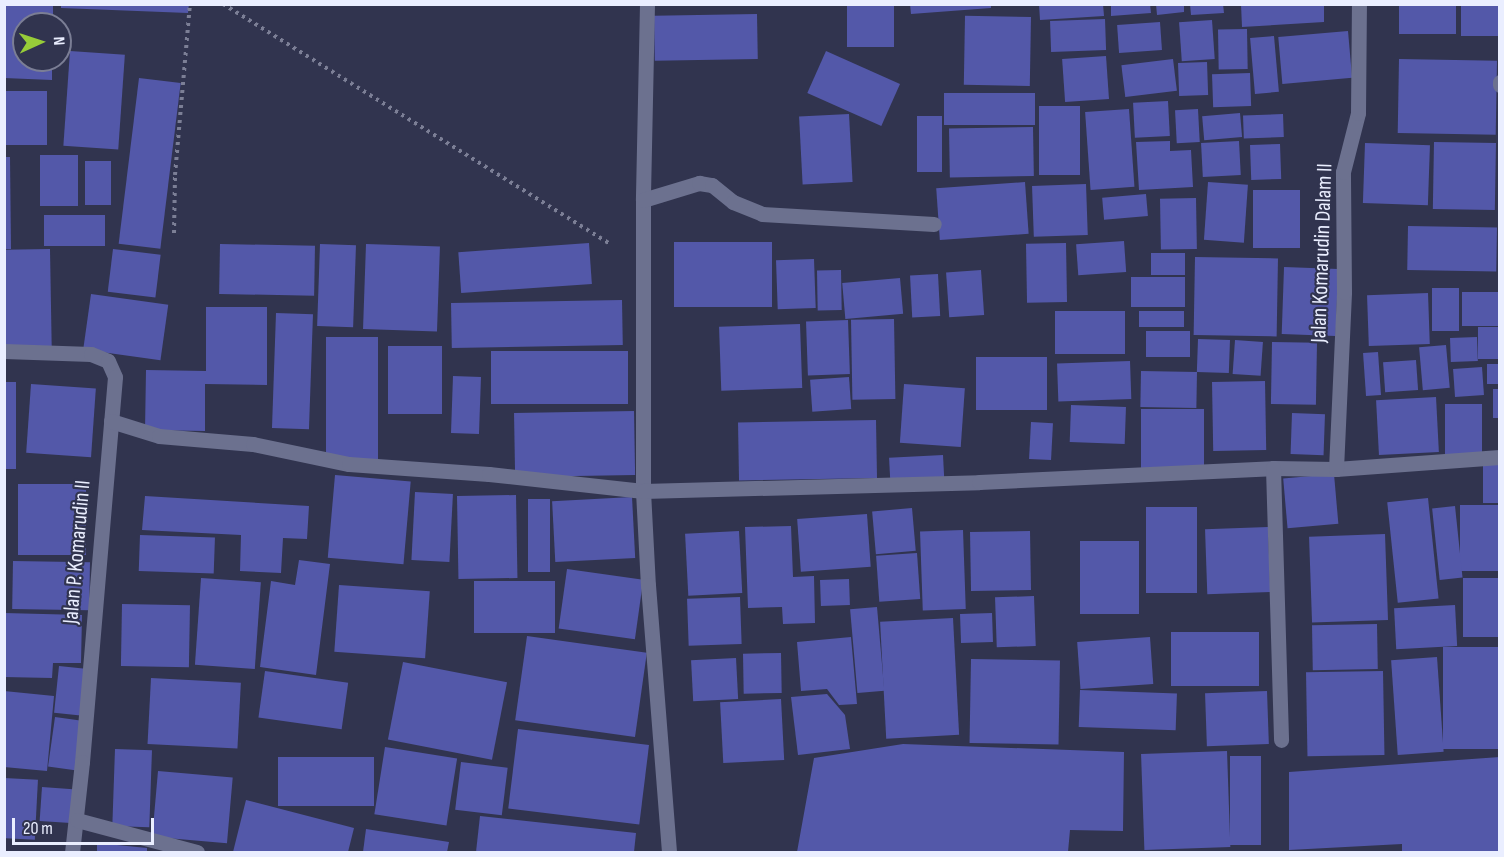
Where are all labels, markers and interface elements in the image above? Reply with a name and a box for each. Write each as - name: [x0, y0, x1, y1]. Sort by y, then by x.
- north arrow: [12, 12, 72, 72]
- text: N: [49, 36, 68, 46]
- street label: Jalan Komarudin Dalam II: [1306, 163, 1338, 343]
- street label: Jalan P. Komarudin II: [58, 479, 96, 625]
- scale bar: [15, 806, 158, 844]
- text: 20 m: [23, 818, 53, 839]

